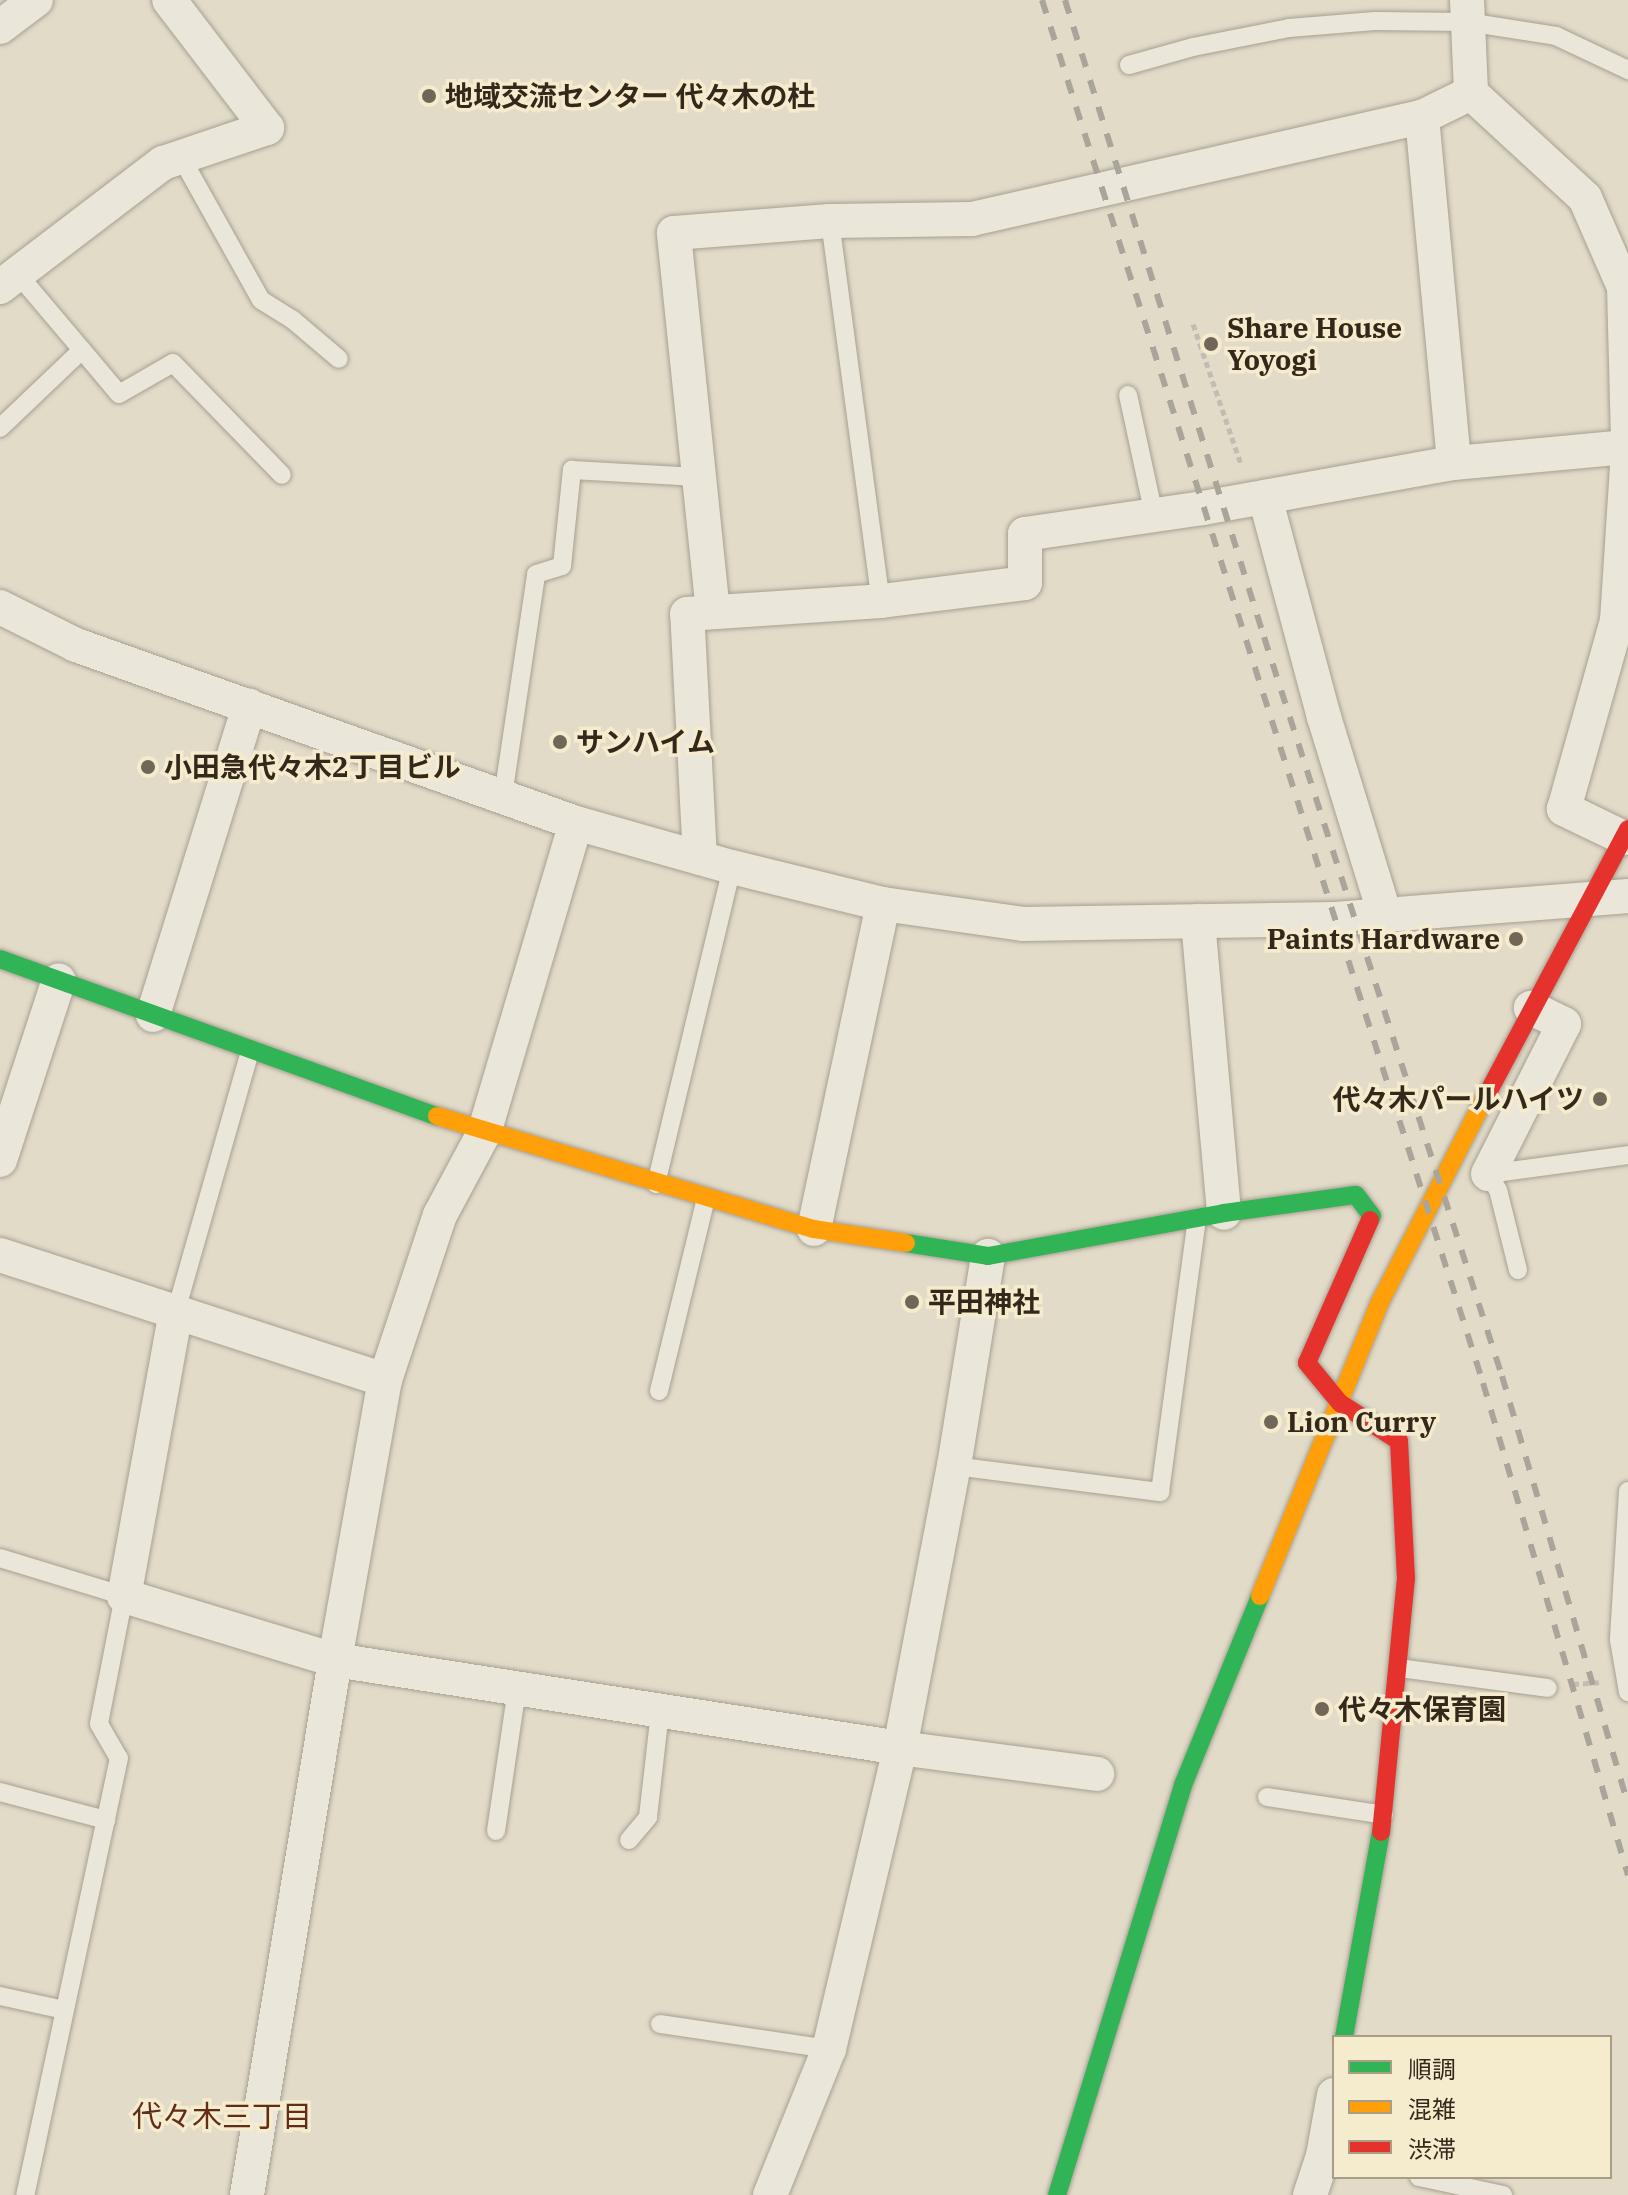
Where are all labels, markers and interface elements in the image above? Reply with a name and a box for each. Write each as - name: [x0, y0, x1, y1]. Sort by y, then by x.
- place label: 地域交流センター 代々木の杜: [445, 79, 815, 113]
- marker: 地域交流センター 代々木の杜: [420, 87, 438, 105]
- place label: Share House Yoyogi: [1227, 311, 1402, 377]
- marker: Share House Yoyogi: [1202, 335, 1220, 353]
- place label: サンハイム: [576, 725, 716, 759]
- marker: サンハイム: [551, 733, 569, 751]
- place label: 小田急代々木2丁目ビル: [164, 750, 461, 784]
- marker: 小田急代々木2丁目ビル: [139, 758, 157, 776]
- place label: Paints Hardware: [1267, 922, 1500, 956]
- marker: Paints Hardware: [1507, 930, 1525, 948]
- place label: 代々木パールハイツ: [1332, 1082, 1584, 1116]
- marker: 代々木パールハイツ: [1591, 1090, 1609, 1108]
- place label: 平田神社: [928, 1285, 1040, 1319]
- marker: 平田神社: [903, 1293, 921, 1311]
- place label: Lion Curry: [1287, 1405, 1436, 1439]
- marker: Lion Curry: [1262, 1413, 1280, 1431]
- place label: 代々木保育園: [1338, 1692, 1506, 1726]
- marker: 代々木保育園: [1313, 1700, 1331, 1718]
- legend: [1332, 2035, 1612, 2179]
- text: 順調: [1408, 2053, 1456, 2085]
- text: 混雑: [1408, 2093, 1456, 2125]
- district label: 代々木三丁目: [132, 2098, 312, 2134]
- text: 渋滞: [1408, 2133, 1456, 2165]

